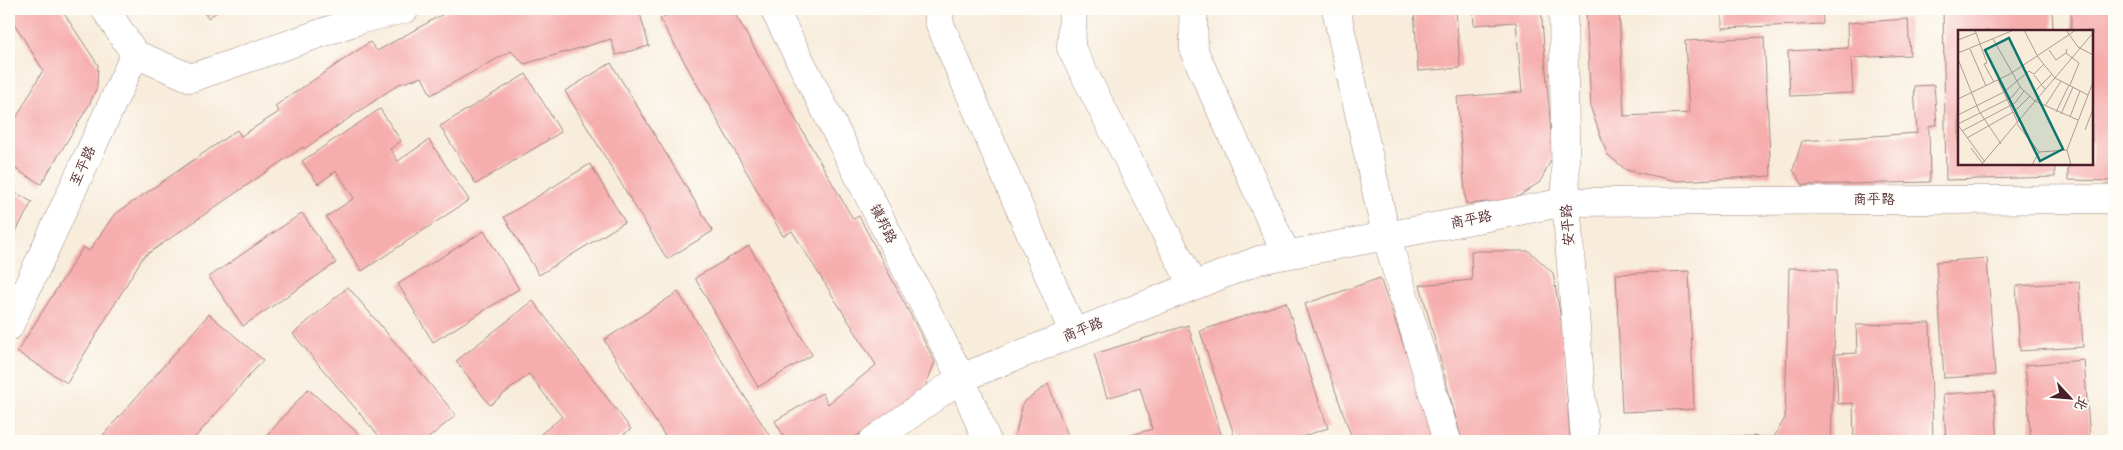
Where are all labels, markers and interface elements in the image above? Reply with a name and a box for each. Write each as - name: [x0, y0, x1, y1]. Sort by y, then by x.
- inset map: [1958, 30, 2093, 165]
- street label: 至平路: [64, 142, 102, 190]
- street label: 商平路: [1853, 189, 1895, 211]
- street label: 镇邦路: [864, 200, 902, 248]
- street label: 安平路: [1556, 203, 1580, 247]
- street label: 商平路: [1448, 205, 1494, 235]
- street label: 商平路: [1059, 312, 1107, 348]
- north arrow: [2046, 372, 2096, 422]
- text: 北: [2068, 392, 2094, 414]

